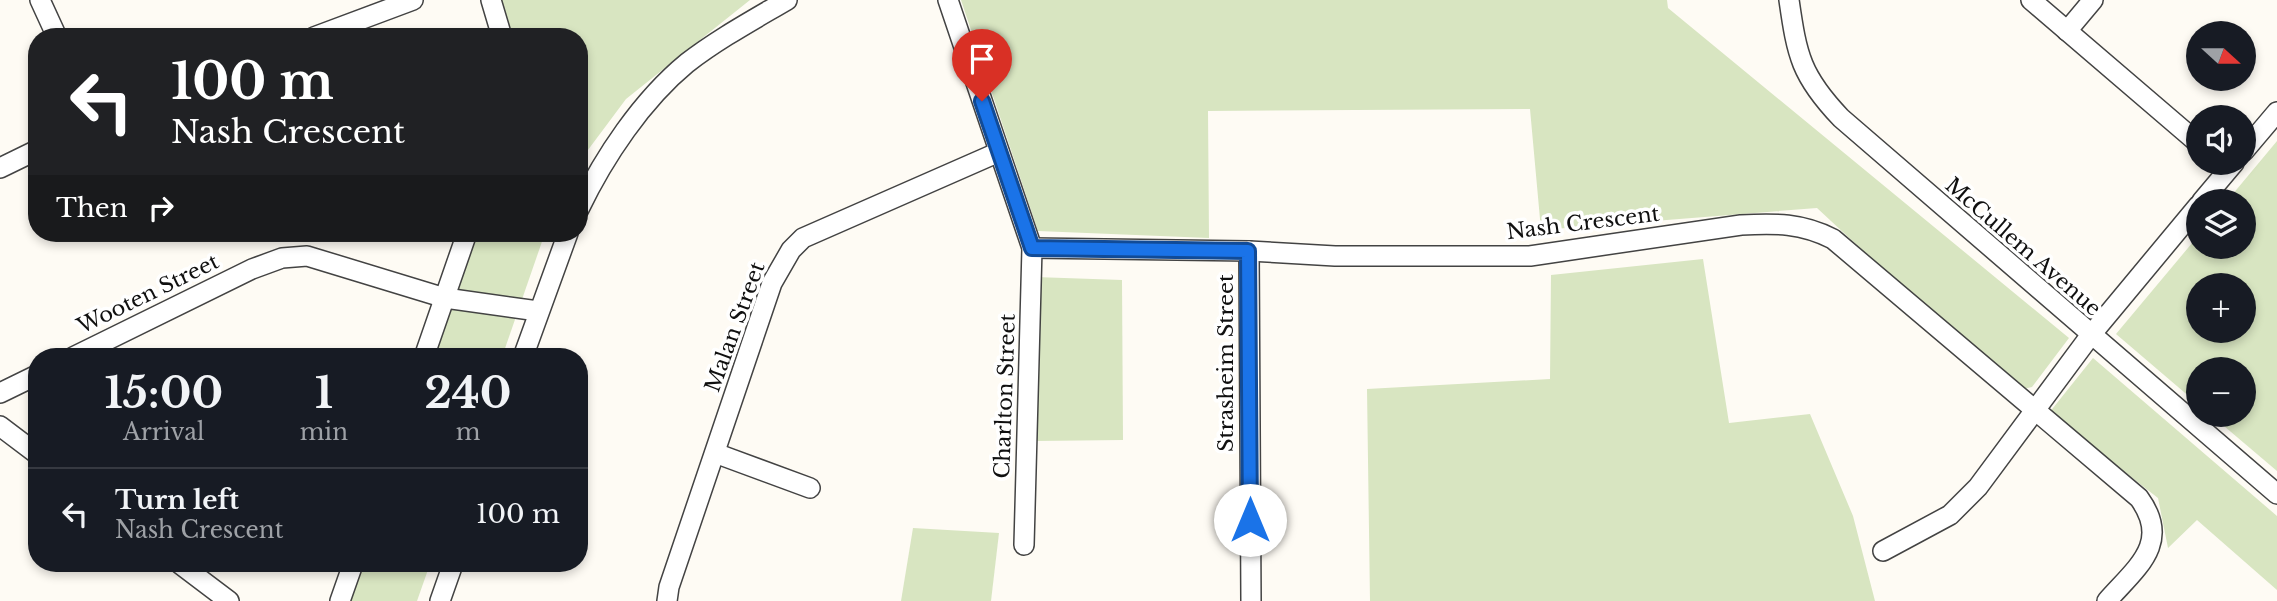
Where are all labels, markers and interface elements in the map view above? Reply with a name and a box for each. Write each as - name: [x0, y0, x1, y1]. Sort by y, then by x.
- north arrow: [2186, 21, 2256, 91]
- map controls: [2186, 21, 2256, 427]
- pin: [952, 29, 1012, 101]
- icon: arrive: [963, 40, 1001, 78]
- text: 100 m: [171, 51, 334, 112]
- icon: left: [56, 56, 147, 147]
- button: sound: [2186, 105, 2256, 175]
- text: Nash Crescent: [171, 112, 405, 152]
- street label: McCullem Avenue: [1940, 172, 2106, 322]
- icon: right: [142, 189, 180, 227]
- button: layers: [2186, 189, 2256, 259]
- text: Then: [56, 192, 128, 224]
- street label: Nash Crescent: [1505, 201, 1661, 245]
- street label: Wooten Street: [72, 249, 223, 340]
- street label: Malan Street: [699, 258, 771, 396]
- button: +: [2186, 273, 2256, 343]
- street label: Strasheim Street: [1213, 274, 1239, 452]
- street label: Charlton Street: [989, 313, 1021, 479]
- button: −: [2186, 357, 2256, 427]
- text: 15:00: [105, 367, 223, 419]
- text: 1: [315, 367, 333, 419]
- text: 240: [425, 367, 511, 419]
- text: Arrival: [123, 418, 205, 446]
- text: min: [300, 418, 348, 446]
- text: m: [456, 418, 480, 446]
- position arrow: [1213, 483, 1287, 557]
- text: Turn left: [115, 484, 239, 516]
- icon: left: [56, 495, 94, 533]
- text: 100 m: [476, 498, 560, 530]
- text: Nash Crescent: [115, 516, 283, 544]

